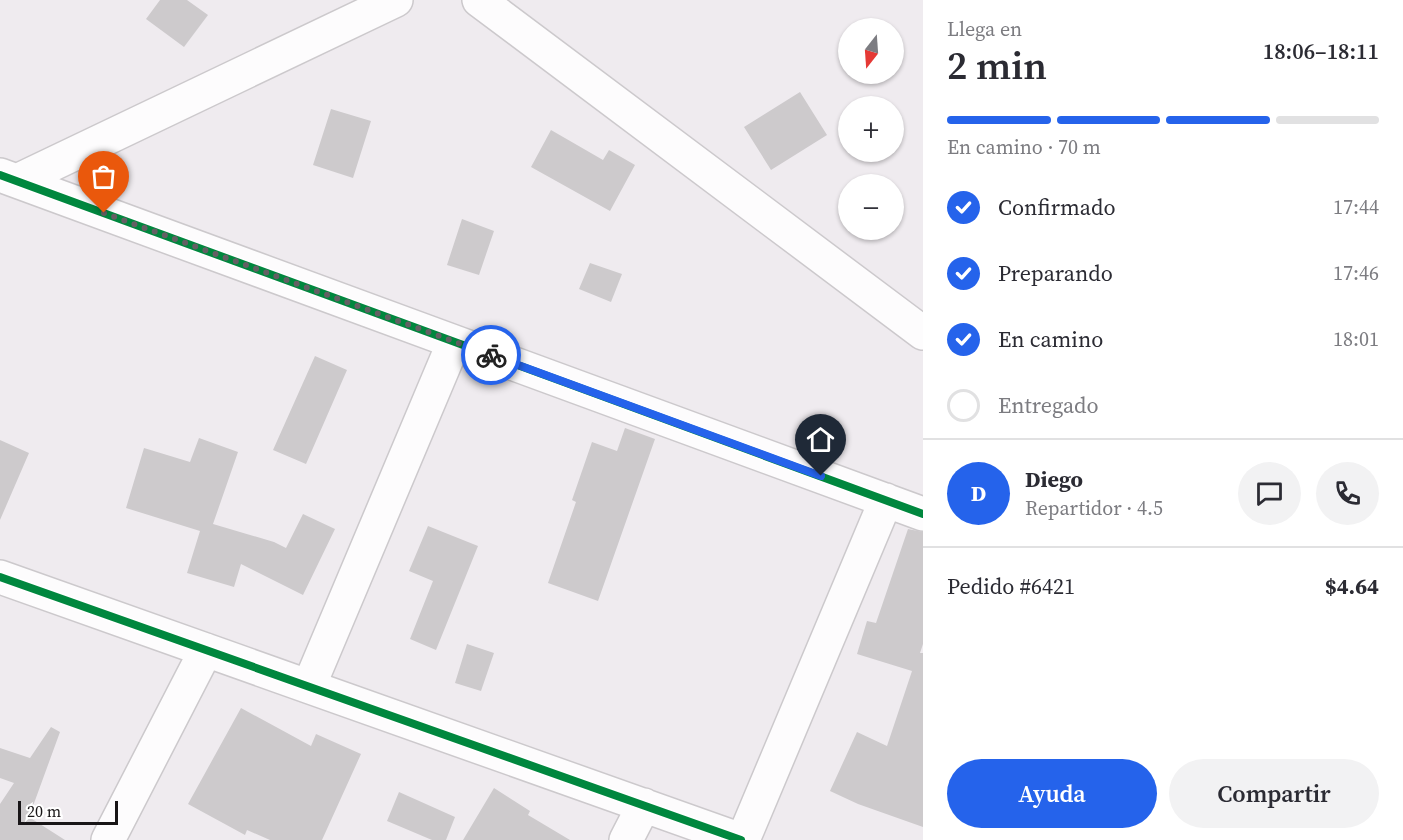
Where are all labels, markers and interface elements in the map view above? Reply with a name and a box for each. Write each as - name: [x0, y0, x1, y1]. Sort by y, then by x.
- text: Llega en: [947, 15, 1022, 43]
- north arrow: [838, 18, 904, 84]
- map controls: [838, 18, 904, 240]
- text: 18:06–18:11: [1263, 36, 1379, 66]
- text: 2 min: [947, 39, 1047, 92]
- button: +: [838, 96, 904, 162]
- text: En camino · 70 m: [947, 133, 1101, 161]
- pin: [78, 151, 129, 213]
- icon: bag: [87, 160, 120, 193]
- button: −: [838, 174, 904, 240]
- icon: check: [947, 191, 980, 224]
- text: Confirmado: [998, 192, 1116, 222]
- text: 17:44: [1333, 193, 1379, 221]
- icon: check: [947, 257, 980, 290]
- text: Preparando: [998, 258, 1113, 288]
- text: 17:46: [1333, 259, 1379, 287]
- icon: check: [947, 323, 980, 356]
- text: En camino: [998, 324, 1103, 354]
- courier: [461, 325, 521, 385]
- text: 18:01: [1333, 325, 1379, 353]
- icon: bike: [475, 339, 508, 372]
- text: Entregado: [998, 390, 1099, 420]
- pin: [795, 414, 846, 476]
- icon: home: [804, 423, 837, 456]
- button: chat: [1238, 462, 1301, 525]
- button: phone: [1316, 462, 1379, 525]
- text: Diego: [1025, 464, 1083, 494]
- text: D: [971, 478, 986, 508]
- text: Repartidor · 4.5: [1025, 494, 1163, 522]
- text: Pedido #6421: [947, 571, 1075, 601]
- text: $4.64: [1325, 571, 1379, 601]
- button: Ayuda: [947, 759, 1157, 828]
- button: Compartir: [1169, 759, 1379, 828]
- scale bar: [18, 798, 118, 826]
- text: 20 m: [27, 800, 61, 822]

